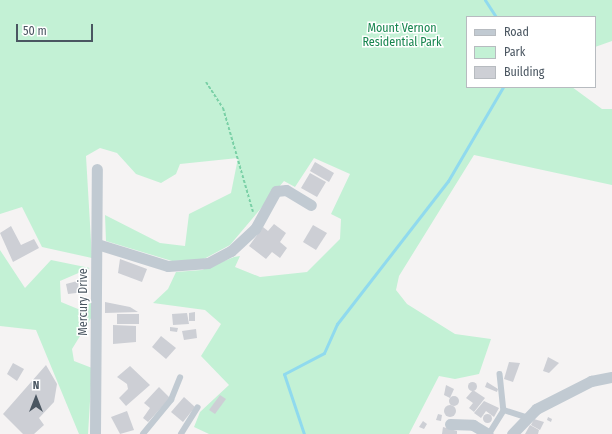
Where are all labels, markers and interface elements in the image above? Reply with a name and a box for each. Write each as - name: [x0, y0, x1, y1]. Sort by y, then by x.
- scale bar: [18, 16, 95, 42]
- legend: [466, 16, 596, 88]
- park label: Mount Vernon Residential Park: [362, 22, 442, 50]
- text: 50 m: [23, 24, 47, 38]
- text: Road: [504, 25, 529, 39]
- text: Park: [504, 45, 525, 59]
- text: Building: [504, 65, 544, 79]
- street label: Mercury Drive: [77, 268, 91, 336]
- north arrow: [16, 378, 56, 418]
- text: N: [33, 379, 39, 392]

